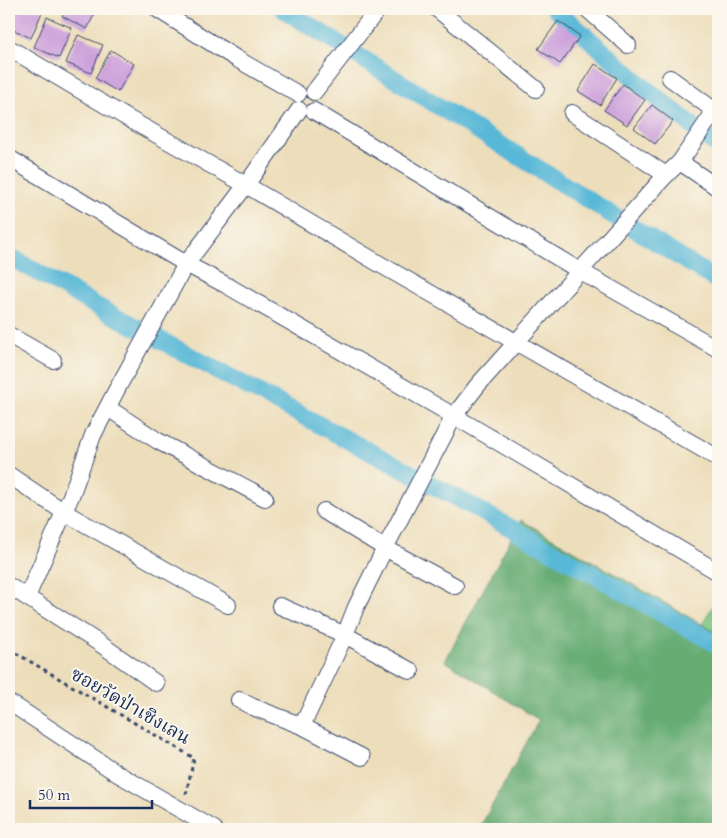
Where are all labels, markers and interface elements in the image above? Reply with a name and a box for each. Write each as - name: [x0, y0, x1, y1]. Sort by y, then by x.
- street label: ซอยวัดป่าเชิงเลน: [66, 661, 195, 751]
- scale bar: [30, 778, 152, 810]
- text: 50 m: [38, 785, 70, 805]

